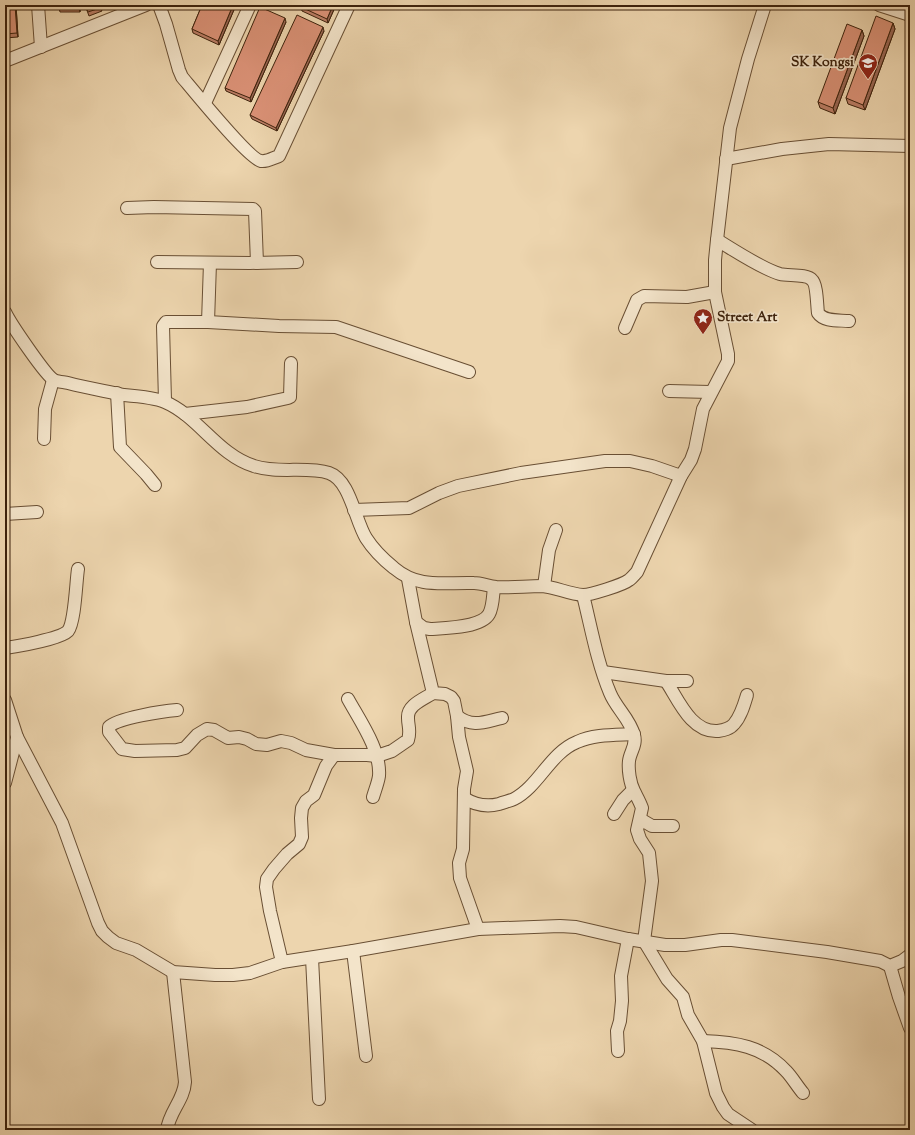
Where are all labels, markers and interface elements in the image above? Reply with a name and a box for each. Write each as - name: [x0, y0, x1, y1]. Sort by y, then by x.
- school or university icon: SK Kongsi: [857, 52, 879, 80]
- place label: SK Kongsi: [791, 53, 854, 73]
- place icon: Street Art: [692, 307, 714, 335]
- place label: Street Art: [717, 308, 777, 328]

